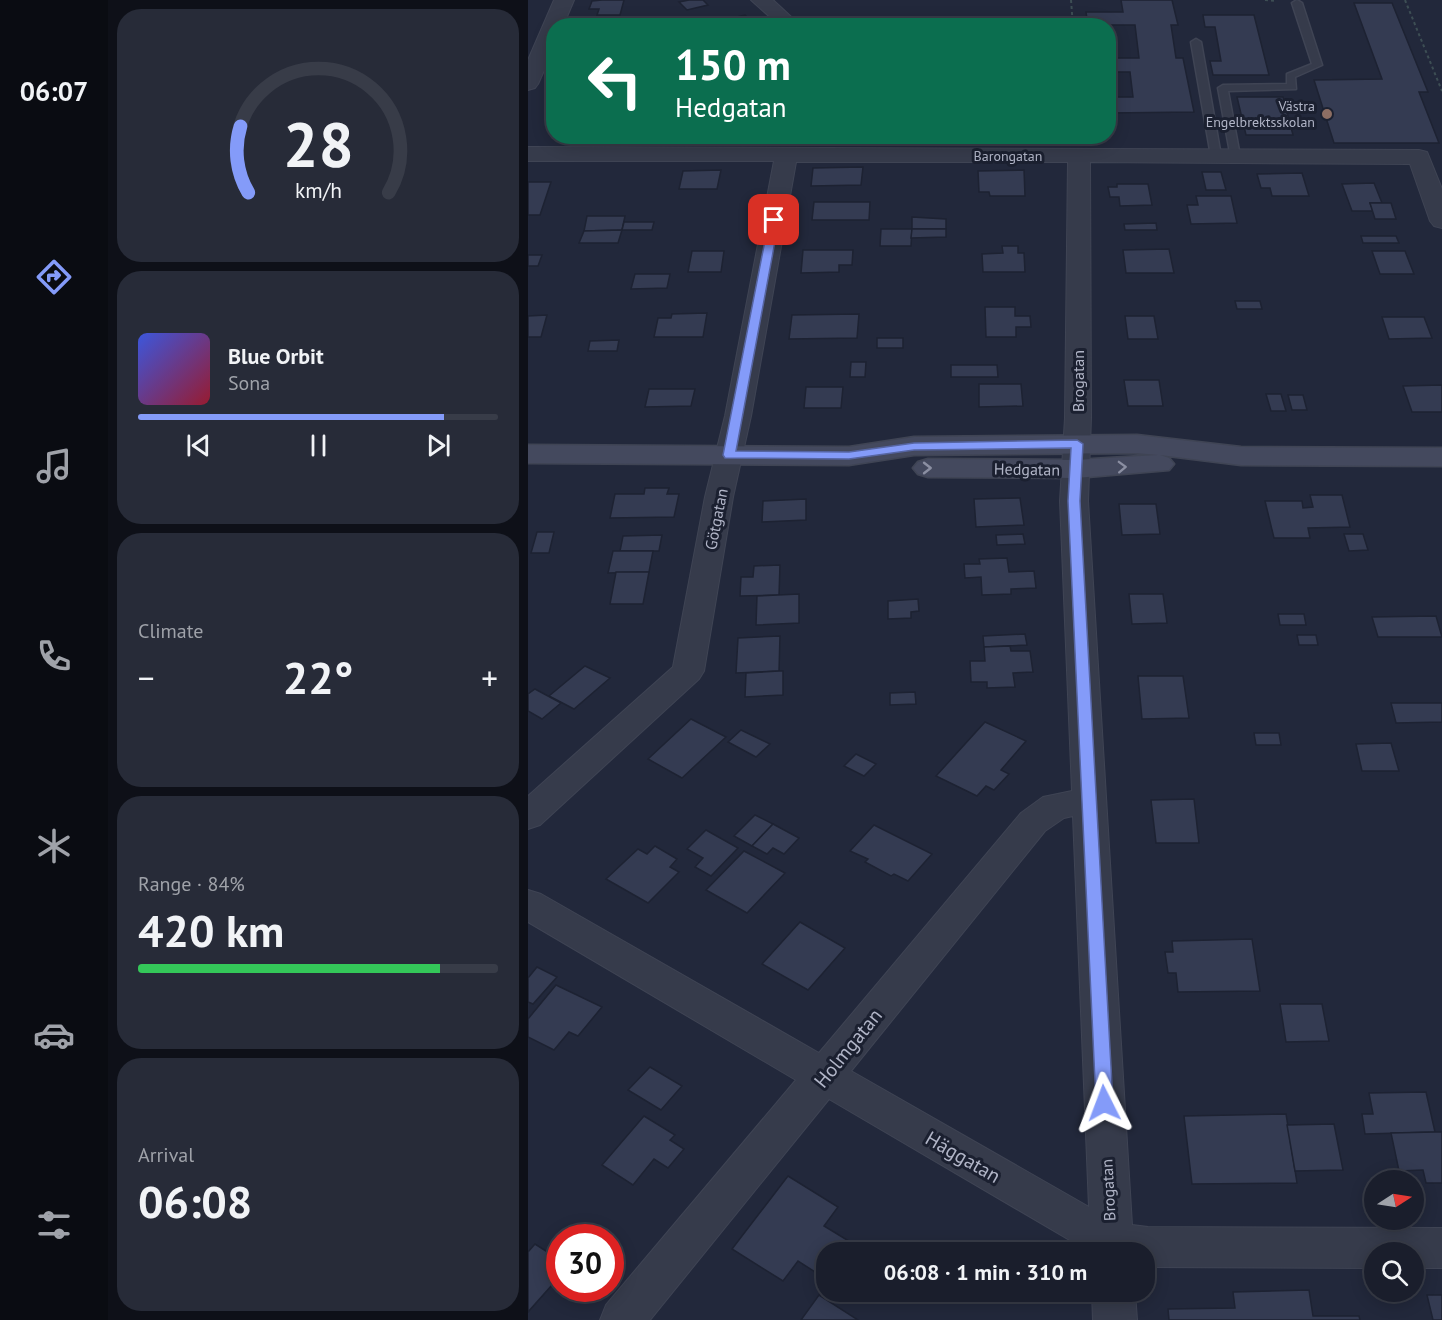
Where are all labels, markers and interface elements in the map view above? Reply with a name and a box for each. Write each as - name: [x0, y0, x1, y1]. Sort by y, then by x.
- text: 150 m: [675, 37, 791, 92]
- icon: left: [576, 42, 654, 120]
- text: 06:07: [20, 74, 88, 108]
- text: Hedgatan: [675, 90, 787, 124]
- place label: Västra Engelbrektsskolan: [1206, 97, 1315, 131]
- text: 28: [283, 103, 353, 184]
- marker: Västra Engelbrektsskolan: [1320, 107, 1334, 121]
- street label: Barongatan: [974, 147, 1042, 165]
- text: km/h: [294, 176, 341, 204]
- pin: [748, 194, 799, 245]
- icon: arrive: [757, 203, 790, 236]
- icon: directions: [33, 256, 75, 298]
- text: Blue Orbit: [228, 342, 324, 370]
- street label: Brogatan: [1068, 350, 1088, 412]
- text: Sona: [228, 370, 270, 396]
- icon: previous: [182, 429, 215, 462]
- icon: pause: [302, 429, 335, 462]
- icon: next: [422, 429, 455, 462]
- icon: music: [33, 445, 75, 487]
- street label: Hedgatan: [994, 458, 1060, 480]
- one-way arrow: [1118, 461, 1127, 473]
- one-way arrow: [923, 462, 932, 474]
- street label: Götgatan: [700, 487, 732, 551]
- text: Climate: [138, 618, 204, 644]
- icon: phone: [33, 635, 75, 677]
- text: 22°: [283, 648, 353, 706]
- text: −: [138, 656, 155, 699]
- text: +: [481, 656, 498, 699]
- icon: climate: [33, 825, 75, 867]
- text: Range · 84%: [138, 871, 245, 897]
- text: 420 km: [138, 901, 284, 959]
- street label: Holmgatan: [808, 1003, 888, 1093]
- icon: car: [33, 1014, 75, 1056]
- position arrow: [1072, 1071, 1136, 1135]
- street label: Häggatan: [921, 1125, 1005, 1189]
- text: Arrival: [138, 1142, 194, 1168]
- street label: Brogatan: [1096, 1159, 1120, 1221]
- north arrow: [1364, 1170, 1424, 1230]
- map controls: [1364, 1170, 1424, 1302]
- text: 06:08: [138, 1172, 252, 1230]
- icon: filters: [33, 1204, 75, 1246]
- speed limit sign: 30: [546, 1224, 624, 1302]
- button: search: [1364, 1242, 1424, 1302]
- text: 06:08 · 1 min · 310 m: [884, 1258, 1087, 1286]

